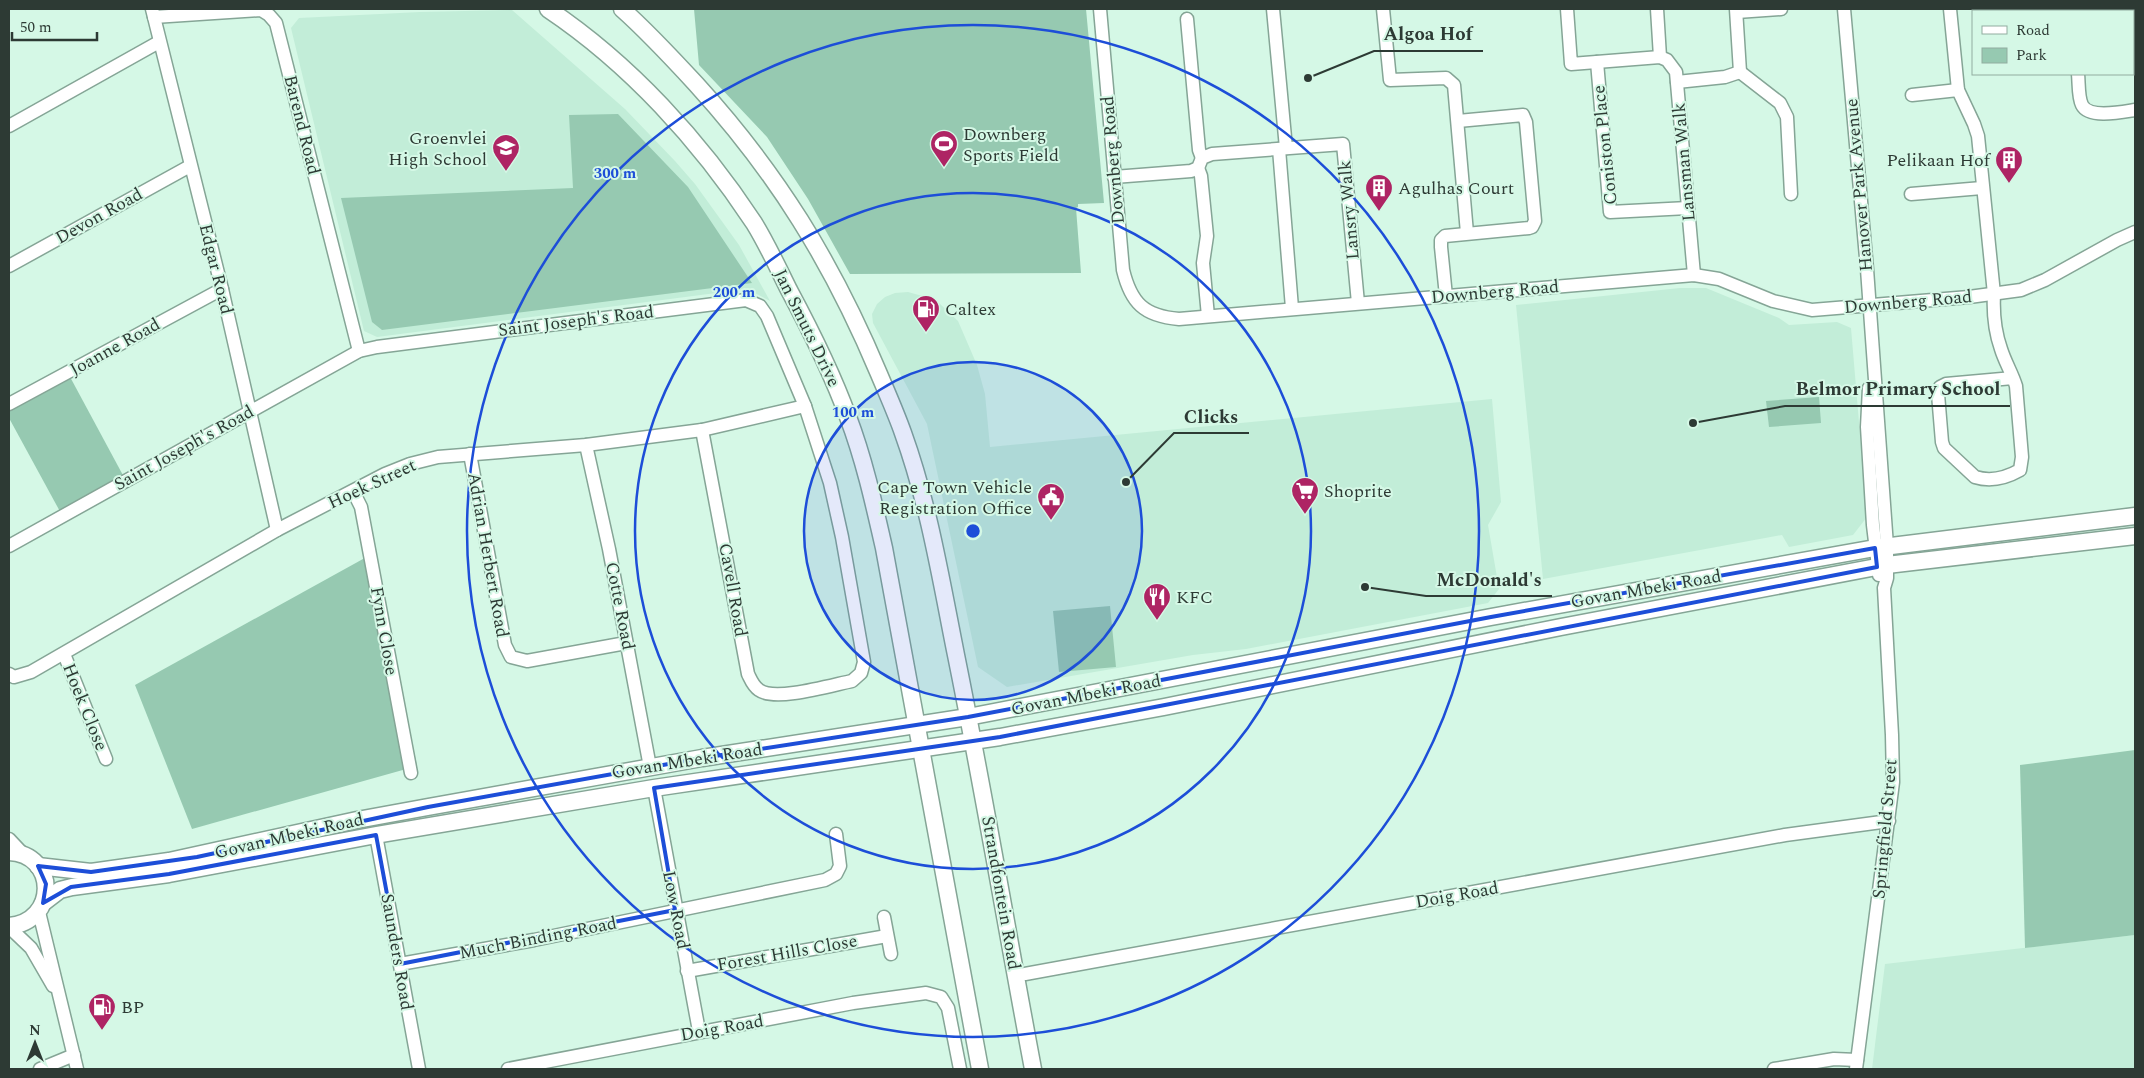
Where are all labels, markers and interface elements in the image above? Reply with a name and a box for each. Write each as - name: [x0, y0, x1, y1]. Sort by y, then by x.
- scale bar: [12, 10, 98, 42]
- legend: [1972, 10, 2134, 75]
- text: 50 m: [20, 16, 52, 39]
- callout: Algoa Hof: [1374, 17, 1483, 51]
- text: Road: [2016, 19, 2050, 42]
- text: Algoa Hof: [1383, 20, 1474, 49]
- text: Park: [2016, 44, 2047, 67]
- street label: Barend Road: [277, 72, 327, 178]
- street label: Coniston Place: [1585, 84, 1625, 206]
- street label: Downberg Road: [1094, 95, 1132, 225]
- street label: Hanover Park Avenue: [1838, 97, 1880, 273]
- street label: Lansman Walk: [1665, 102, 1703, 222]
- place label: Downberg Sports Field: [963, 121, 1059, 169]
- place label: Groenvlei High School: [388, 125, 487, 173]
- sports icon: Downberg Sports Field: [929, 129, 959, 168]
- school or university icon: Groenvlei High School: [491, 133, 521, 172]
- building icon: Pelikaan Hof: [1994, 145, 2024, 184]
- place label: Pelikaan Hof: [1886, 147, 1992, 174]
- street label: Lansry Walk: [1331, 159, 1367, 261]
- text: 300 m: [594, 162, 637, 185]
- building icon: Agulhas Court: [1364, 173, 1394, 212]
- place label: Agulhas Court: [1398, 175, 1514, 202]
- street label: Devon Road: [50, 181, 148, 251]
- street label: Edgar Road: [192, 221, 240, 317]
- street label: Jan Smuts Drive: [767, 265, 847, 391]
- street label: Downberg Road: [1430, 273, 1560, 311]
- text: 200 m: [713, 281, 756, 304]
- street label: Downberg Road: [1843, 283, 1973, 321]
- fuel station icon: Caltex: [911, 294, 941, 333]
- place label: Caltex: [945, 296, 996, 323]
- street label: Saint Joseph's Road: [497, 298, 655, 344]
- street label: Joanne Road: [65, 311, 165, 383]
- callout: Belmor Primary School: [1785, 372, 2010, 406]
- text: Belmor Primary School: [1795, 375, 2001, 404]
- street label: Saint Joseph's Road: [109, 398, 259, 498]
- callout: Clicks: [1174, 399, 1249, 433]
- text: 100 m: [832, 401, 875, 424]
- text: Clicks: [1184, 403, 1238, 432]
- street label: Hoek Street: [323, 452, 421, 516]
- street label: Adrian Herbert Road: [460, 470, 516, 640]
- place label: Cape Town Vehicle Registration Office: [877, 474, 1032, 522]
- supermarket icon: Shoprite: [1290, 476, 1320, 515]
- place label: Shoprite: [1324, 478, 1392, 505]
- public building icon: Cape Town Vehicle Registration Office: [1036, 482, 1066, 521]
- centre of rings: [964, 522, 982, 540]
- street label: Cavell Road: [711, 541, 755, 639]
- street label: Cotte Road: [598, 560, 642, 652]
- callout: McDonald's: [1426, 562, 1552, 596]
- street label: Govan Mbeki Road: [1569, 562, 1723, 616]
- text: McDonald's: [1436, 566, 1542, 595]
- restaurant icon: KFC: [1142, 582, 1172, 621]
- place label: KFC: [1176, 584, 1213, 611]
- street label: Fynn Close: [363, 585, 405, 677]
- street label: Hoek Close: [55, 659, 115, 755]
- street label: Govan Mbeki Road: [1009, 667, 1163, 723]
- street label: Govan Mbeki Road: [610, 736, 764, 786]
- street label: Springfield Street: [1865, 758, 1905, 900]
- street label: Govan Mbeki Road: [212, 806, 366, 866]
- street label: Strandfontein Road: [974, 814, 1028, 972]
- street label: Low Road: [655, 868, 697, 952]
- street label: Doig Road: [1413, 874, 1501, 916]
- street label: Saunders Road: [373, 892, 421, 1012]
- street label: Much Binding Road: [457, 909, 619, 967]
- street label: Forest Hills Close: [715, 927, 859, 979]
- fuel station icon: BP: [87, 992, 117, 1031]
- place label: BP: [121, 994, 144, 1021]
- street label: Doig Road: [678, 1007, 766, 1049]
- north arrow: [10, 1018, 60, 1068]
- text: N: [29, 1020, 41, 1041]

